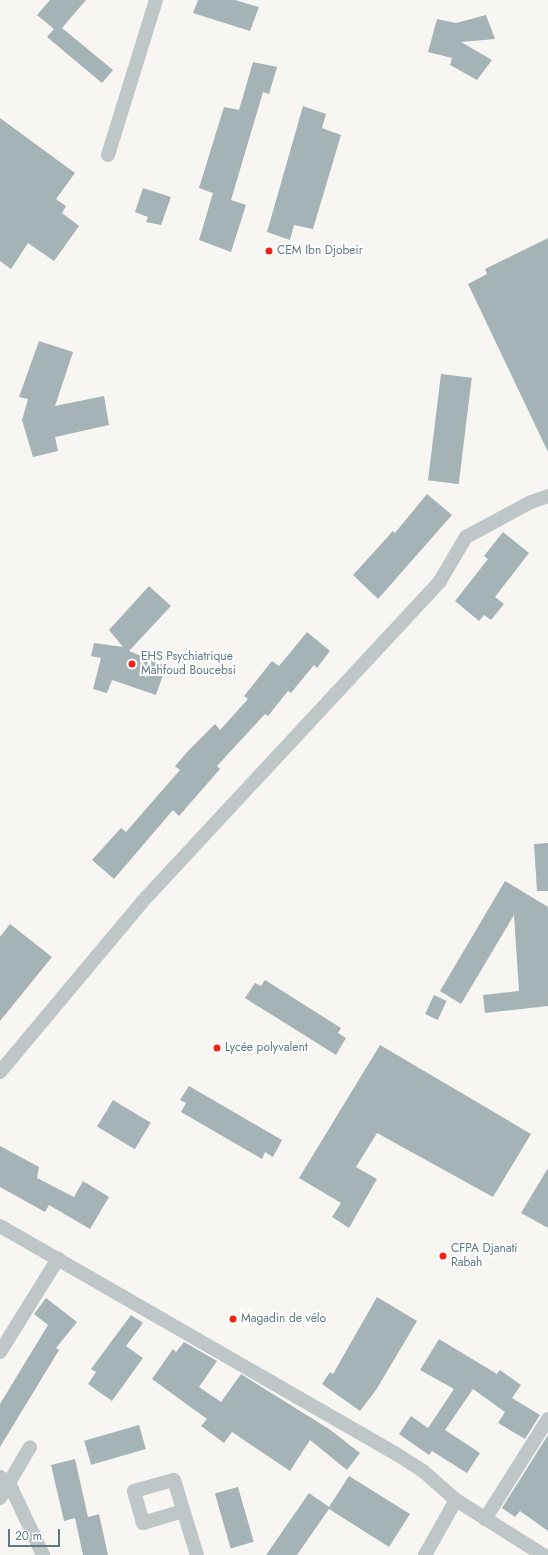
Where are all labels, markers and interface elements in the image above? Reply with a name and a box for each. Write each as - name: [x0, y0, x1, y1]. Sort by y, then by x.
- place label: CEM Ibn Djobeir: [277, 244, 363, 258]
- marker: CEM Ibn Djobeir: [264, 246, 274, 256]
- place label: EHS Psychiatrique Mahfoud Boucebsi: [141, 650, 236, 678]
- marker: EHS Psychiatrique Mahfoud Boucebsi: [126, 658, 138, 670]
- place label: Lycée polyvalent: [225, 1041, 308, 1055]
- marker: Lycée polyvalent: [212, 1043, 222, 1053]
- place label: CFPA Djanati Rabah: [451, 1242, 517, 1270]
- marker: CFPA Djanati Rabah: [438, 1251, 448, 1261]
- place label: Magadin de vélo: [241, 1312, 326, 1326]
- marker: Magadin de vélo: [228, 1314, 238, 1324]
- scale bar: [10, 1521, 62, 1547]
- text: 20 m: [15, 1527, 42, 1545]

